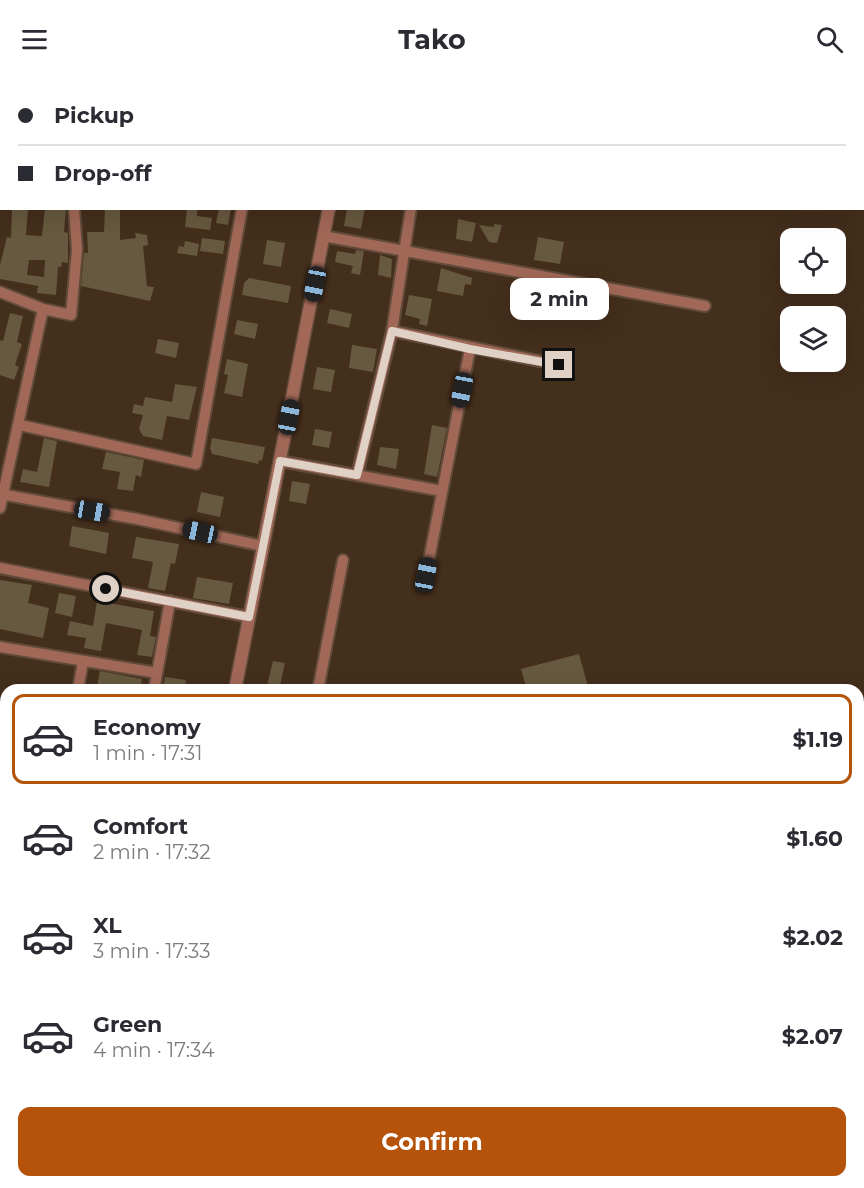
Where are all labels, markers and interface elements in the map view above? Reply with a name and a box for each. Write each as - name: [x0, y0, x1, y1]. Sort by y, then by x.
- icon: menu: [18, 23, 51, 56]
- text: Tako: [398, 23, 466, 56]
- icon: search: [813, 23, 846, 56]
- text: Pickup: [54, 102, 134, 129]
- text: Drop-off: [54, 160, 152, 187]
- map controls: [780, 228, 846, 372]
- button: locate: [780, 228, 846, 294]
- car: [303, 265, 327, 303]
- callout: 2 min: [510, 278, 608, 320]
- text: 2 min: [530, 287, 589, 311]
- button: layers: [780, 306, 846, 372]
- route end: [545, 351, 572, 378]
- car: [450, 371, 474, 409]
- car: [277, 398, 301, 436]
- car: [73, 499, 111, 523]
- car: [181, 519, 219, 545]
- car: [414, 556, 438, 594]
- route start: [92, 575, 119, 602]
- icon: car: [21, 712, 75, 766]
- text: Economy: [93, 714, 201, 741]
- text: $1.19: [793, 726, 843, 753]
- text: 1 min · 17:31: [93, 741, 202, 765]
- icon: car: [21, 811, 75, 865]
- text: Comfort: [93, 813, 188, 840]
- text: $1.60: [786, 825, 843, 852]
- text: 2 min · 17:32: [93, 840, 211, 864]
- icon: car: [21, 910, 75, 964]
- text: XL: [93, 912, 122, 939]
- text: $2.02: [782, 924, 843, 951]
- text: 3 min · 17:33: [93, 939, 210, 963]
- icon: car: [21, 1009, 75, 1063]
- text: Green: [93, 1011, 162, 1038]
- text: $2.07: [782, 1023, 843, 1050]
- text: 4 min · 17:34: [93, 1038, 214, 1062]
- button: Confirm: [18, 1107, 846, 1176]

